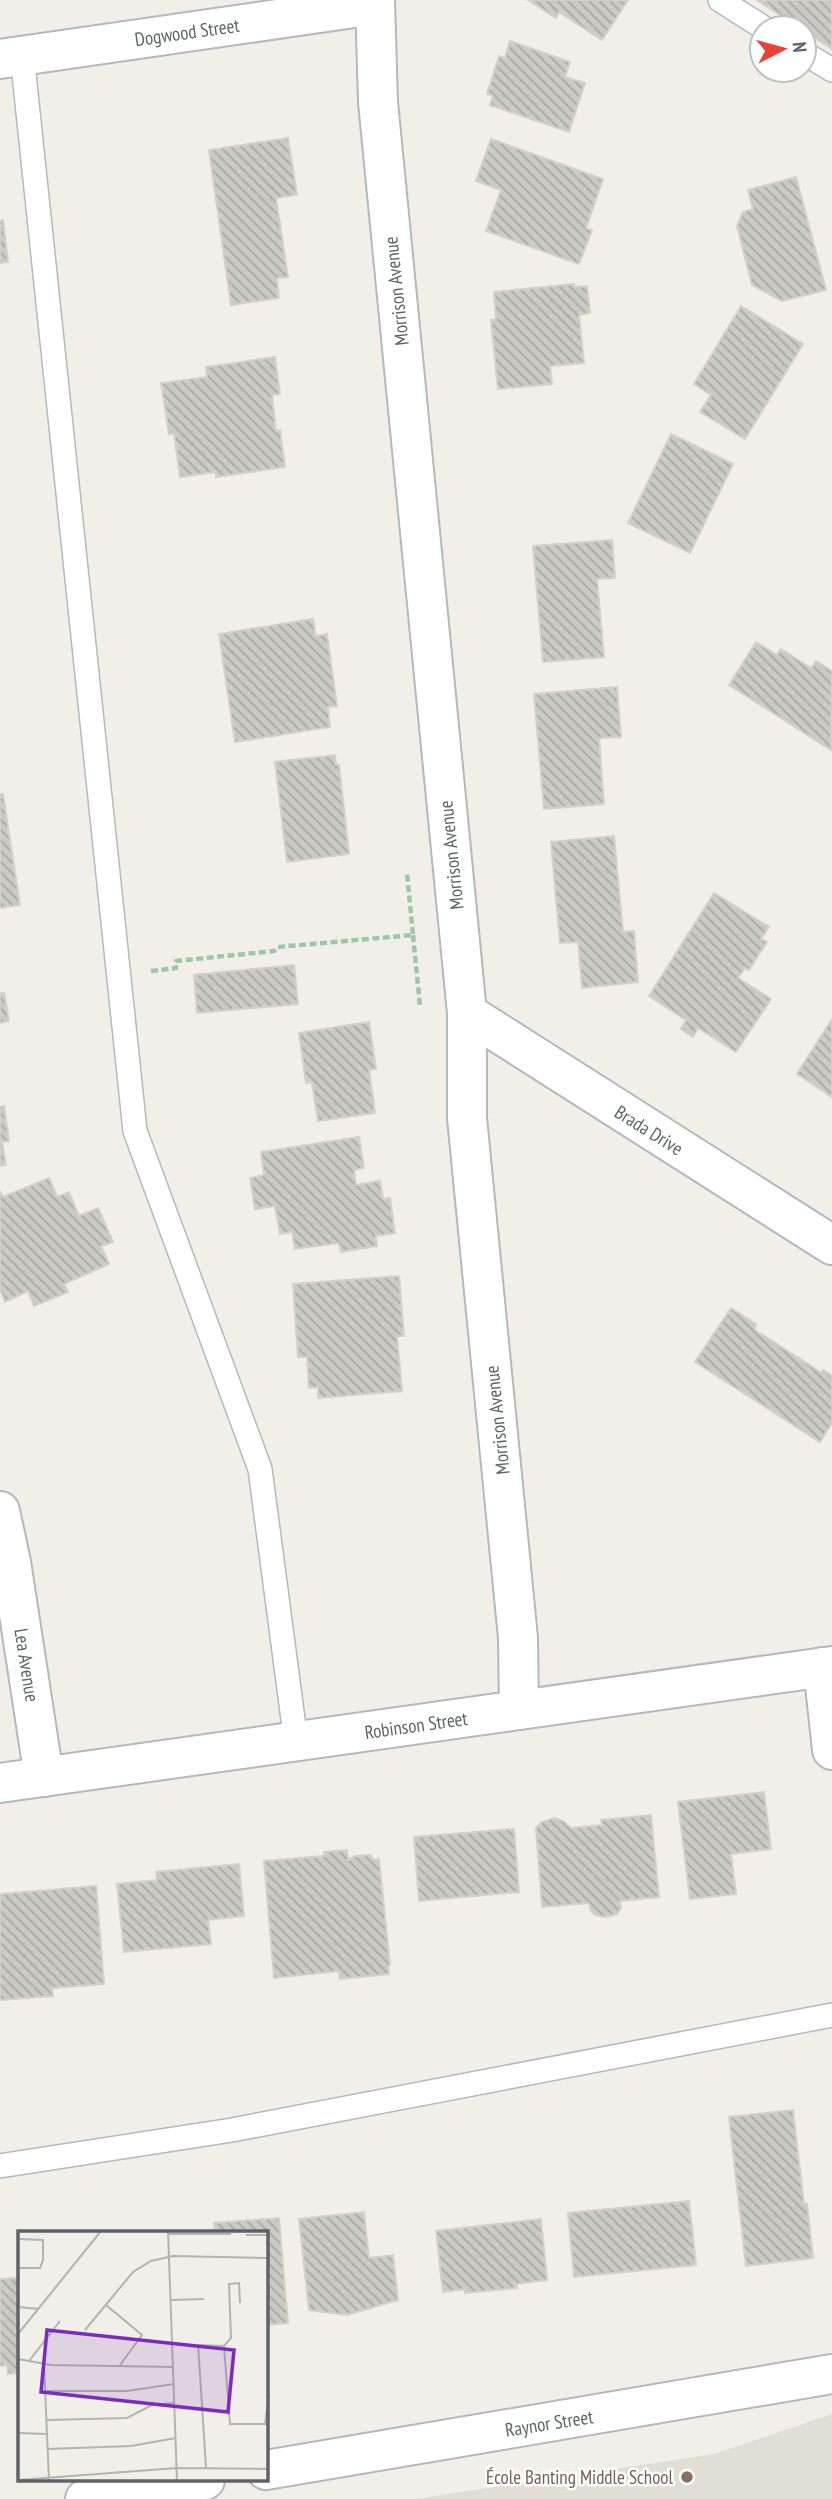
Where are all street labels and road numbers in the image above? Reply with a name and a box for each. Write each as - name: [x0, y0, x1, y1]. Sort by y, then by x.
- street label: Dogwood Street: [133, 13, 242, 51]
- street label: Morrison Avenue: [378, 235, 414, 347]
- street label: Morrison Avenue: [433, 799, 469, 911]
- street label: Brada Drive: [610, 1100, 688, 1160]
- street label: Morrison Avenue: [479, 1364, 515, 1476]
- street label: Lea Avenue: [9, 1627, 45, 1704]
- street label: Robinson Street: [363, 1706, 470, 1744]
- street label: Raynor Street: [503, 2404, 596, 2442]

